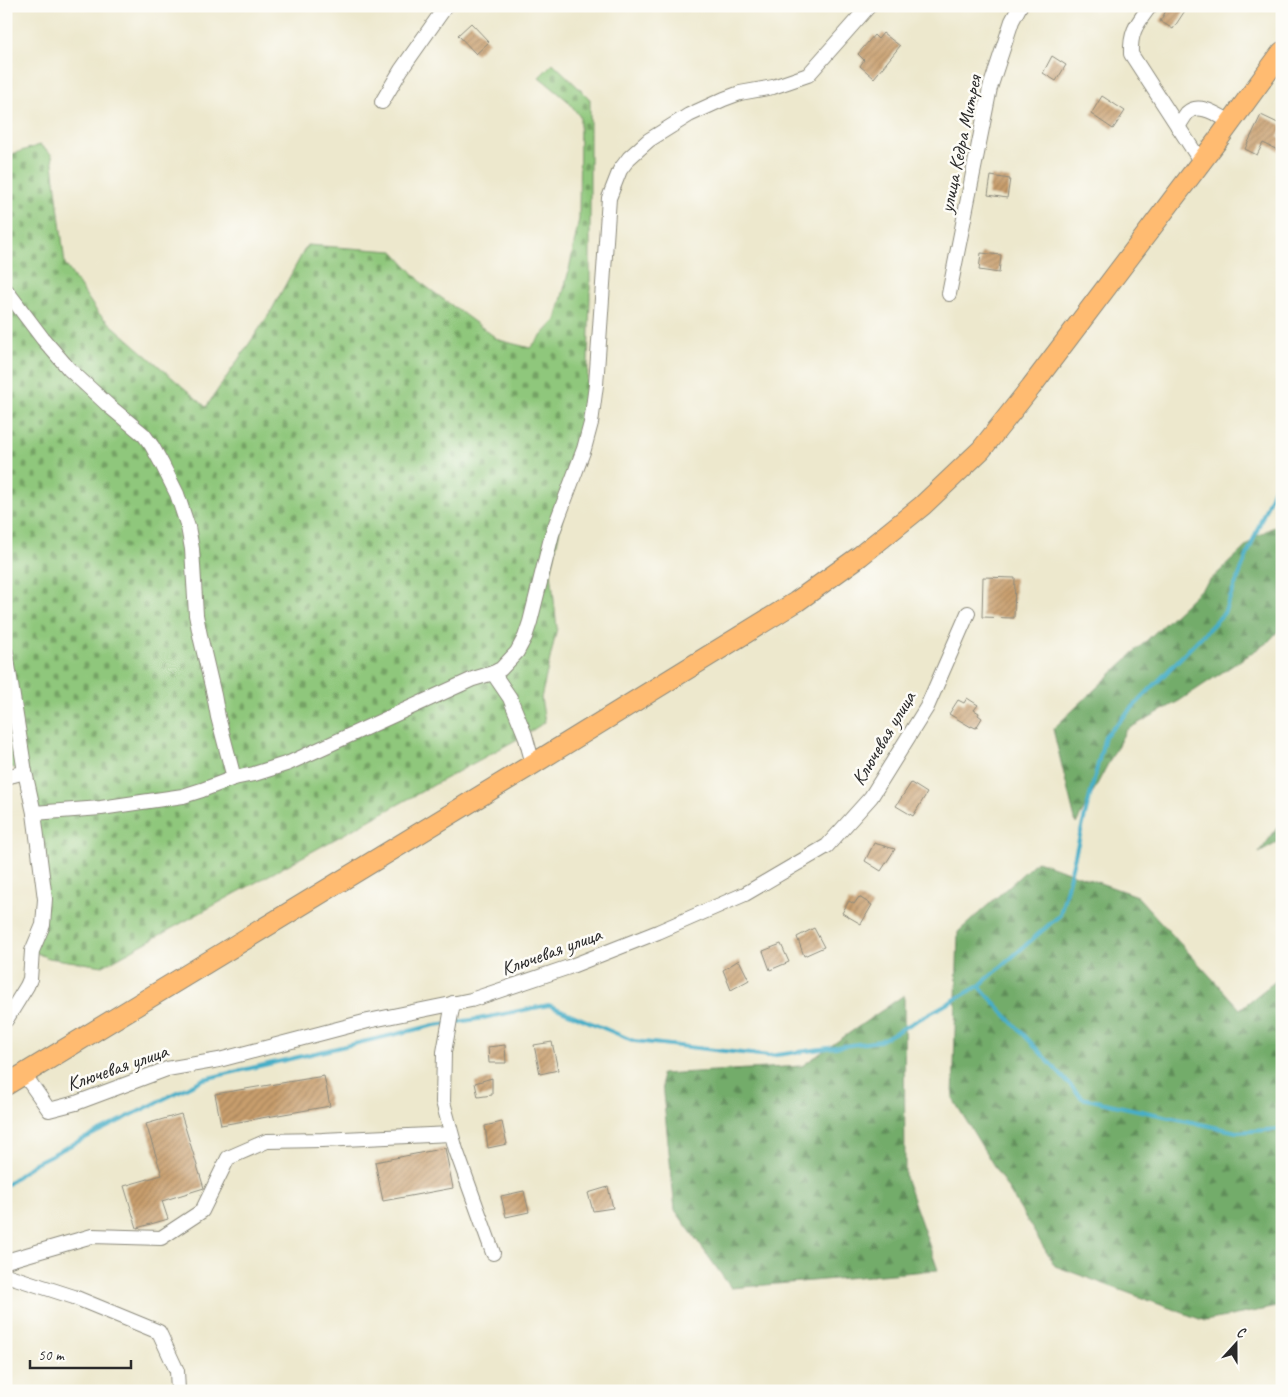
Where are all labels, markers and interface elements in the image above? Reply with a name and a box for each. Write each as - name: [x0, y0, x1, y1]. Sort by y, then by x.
- street label: улица Кедра Митрея: [934, 71, 988, 216]
- street label: Ключевая улица: [846, 686, 922, 790]
- street label: Ключевая улица: [497, 921, 606, 981]
- street label: Ключевая улица: [63, 1038, 172, 1096]
- north arrow: [1210, 1320, 1260, 1370]
- text: С: [1234, 1323, 1249, 1342]
- scale bar: [30, 1337, 131, 1369]
- text: 50 m: [38, 1346, 65, 1365]

